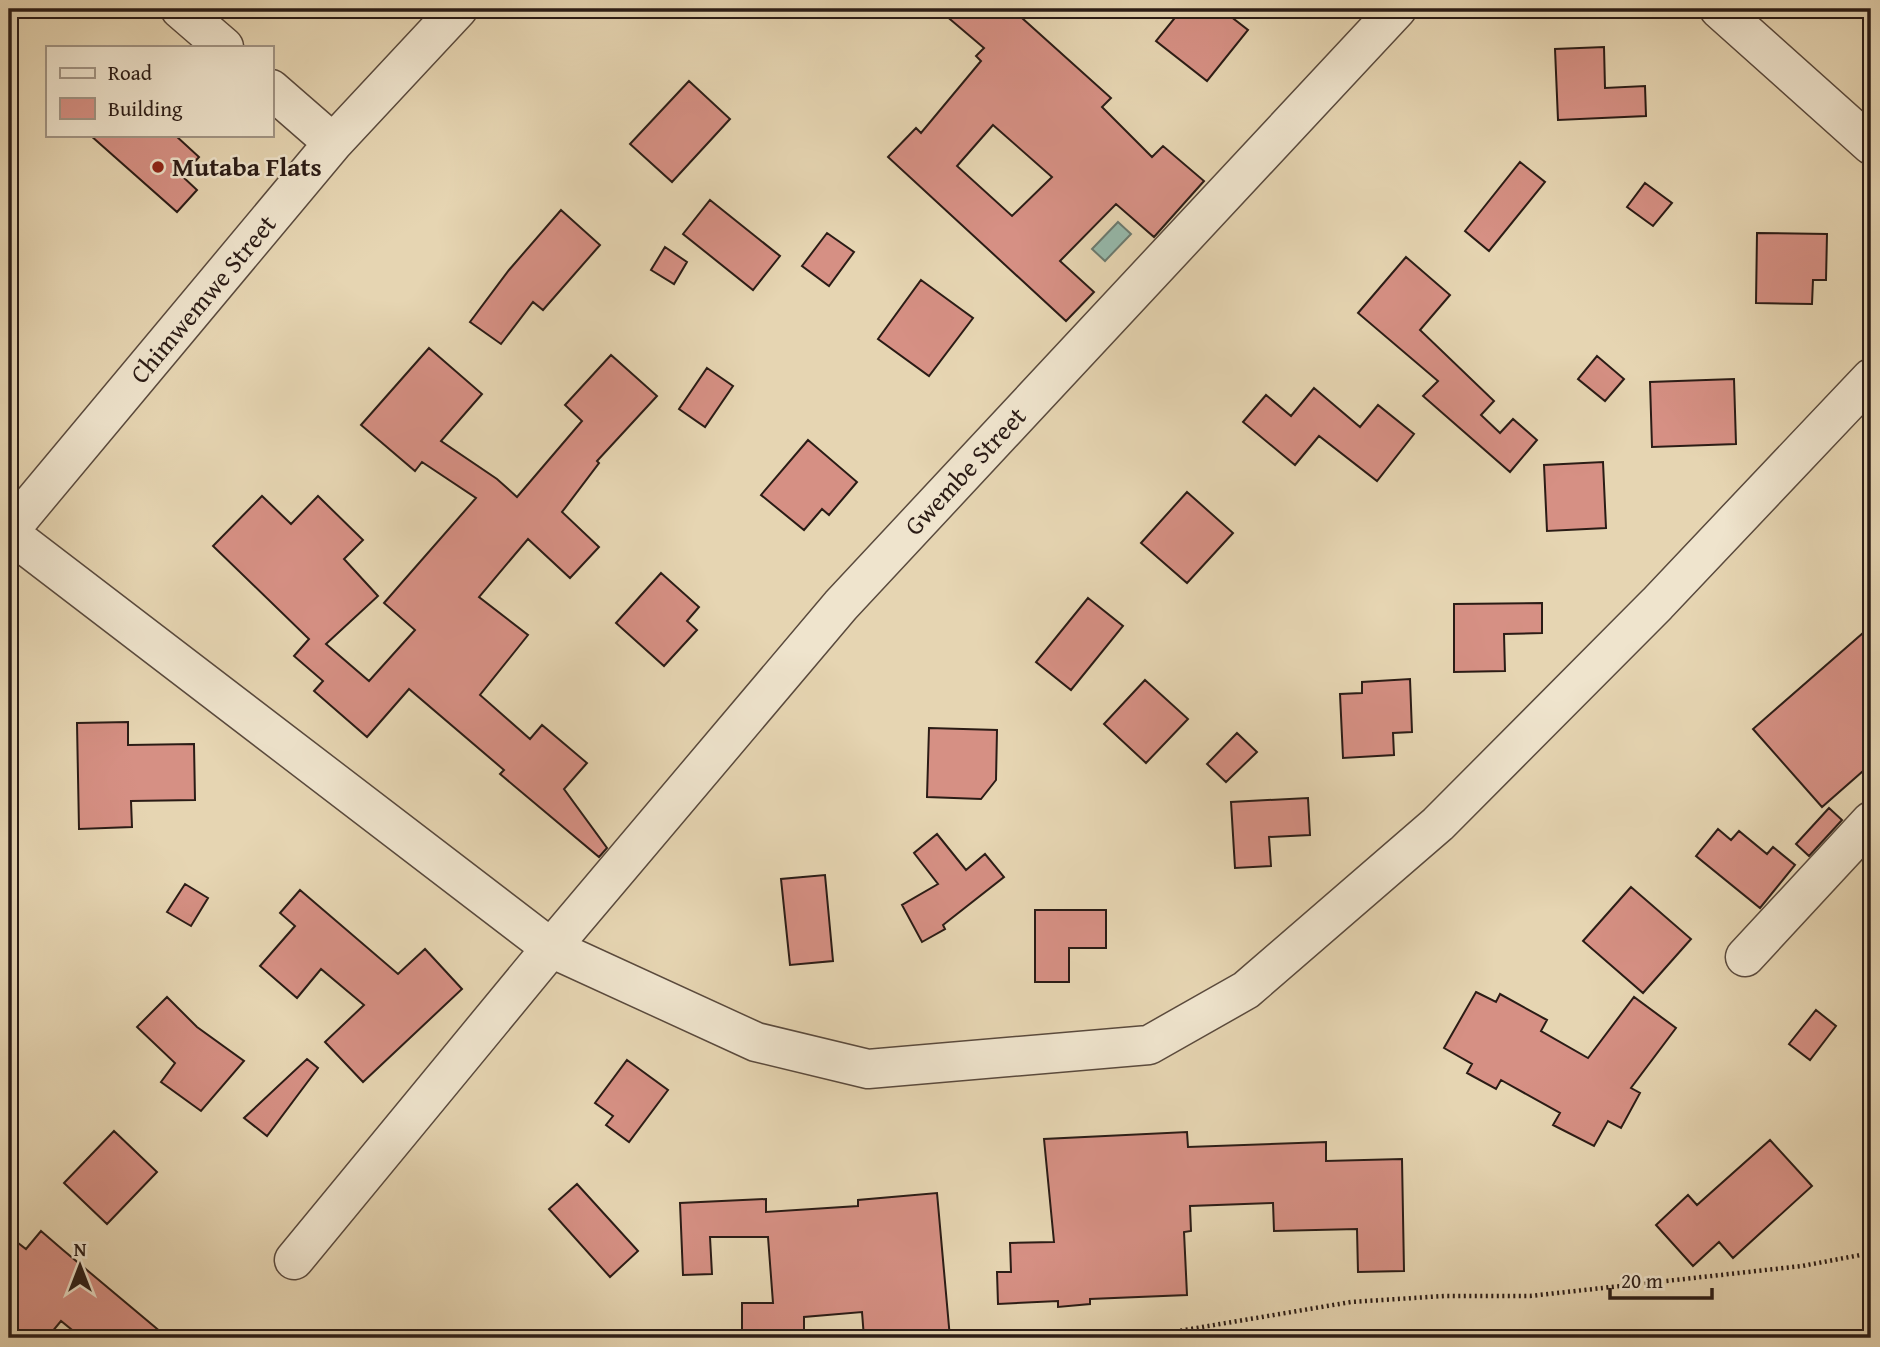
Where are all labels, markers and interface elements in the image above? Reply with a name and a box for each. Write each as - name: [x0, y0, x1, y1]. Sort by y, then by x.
- legend: [46, 46, 273, 136]
- text: Road: [108, 57, 153, 88]
- text: Building: [108, 93, 183, 124]
- place label: Mutaba Flats: [172, 147, 322, 186]
- marker: Mutaba Flats: [150, 159, 166, 175]
- street label: Chimwemwe Street: [120, 206, 285, 392]
- street label: Gwembe Street: [894, 397, 1035, 544]
- north arrow: [46, 1232, 116, 1302]
- text: N: [74, 1235, 87, 1263]
- scale bar: [1610, 1256, 1712, 1300]
- text: 20 m: [1621, 1265, 1663, 1296]

